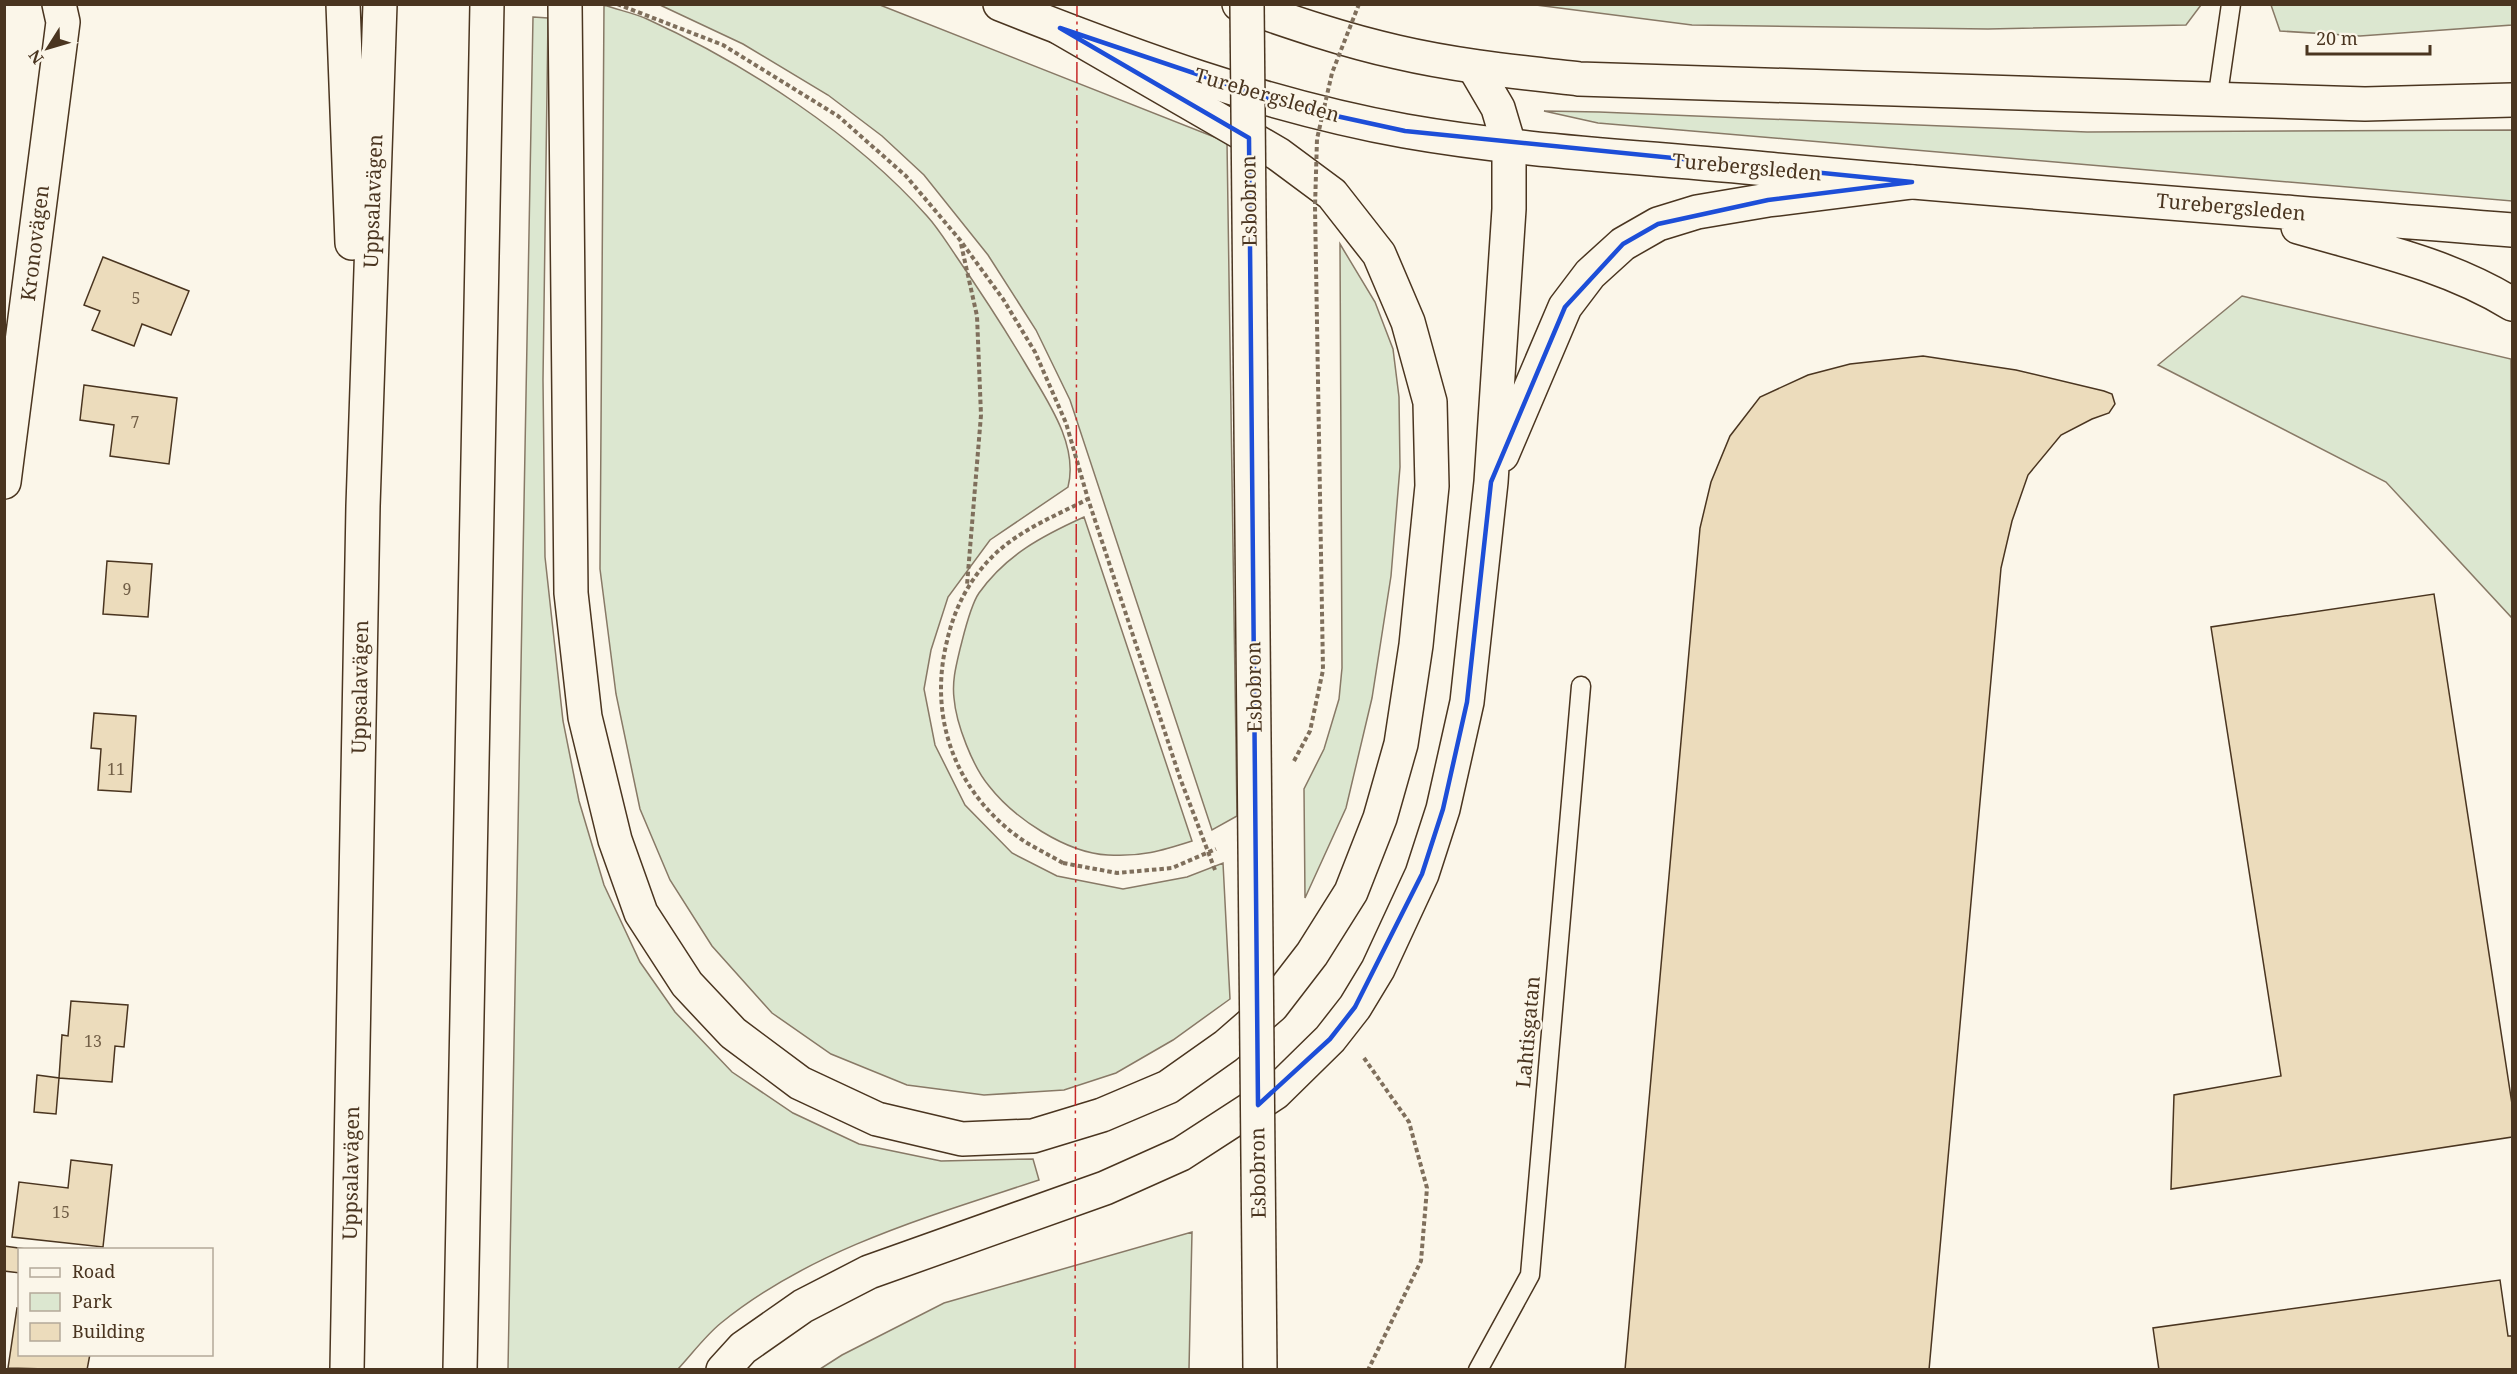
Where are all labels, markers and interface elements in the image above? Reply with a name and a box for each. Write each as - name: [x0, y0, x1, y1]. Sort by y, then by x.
- north arrow: [18, 18, 78, 78]
- scale bar: [2307, 18, 2430, 56]
- text: 20 m: [2316, 26, 2358, 50]
- text: N: [23, 45, 49, 69]
- street label: Turebergsleden: [1191, 61, 1343, 128]
- street label: Uppsalavägen: [357, 134, 388, 268]
- street label: Turebergsleden: [1671, 147, 1823, 186]
- street label: Esbobron: [1234, 155, 1263, 247]
- street label: Kronovägen: [14, 183, 55, 302]
- street label: Turebergsleden: [2155, 187, 2307, 226]
- house number: 5: [132, 287, 140, 309]
- house number: 7: [131, 411, 140, 433]
- house number: 9: [123, 578, 131, 600]
- street label: Uppsalavägen: [345, 620, 374, 754]
- street label: Esbobron: [1239, 641, 1268, 733]
- house number: 11: [107, 758, 125, 780]
- street label: Lahtisgatan: [1509, 975, 1546, 1089]
- house number: 13: [84, 1030, 102, 1052]
- street label: Uppsalavägen: [336, 1106, 365, 1240]
- street label: Esbobron: [1243, 1127, 1272, 1219]
- house number: 15: [52, 1201, 70, 1223]
- legend: [18, 1248, 213, 1356]
- text: Road: [72, 1259, 115, 1283]
- text: Park: [72, 1289, 112, 1313]
- text: Building: [72, 1319, 145, 1343]

